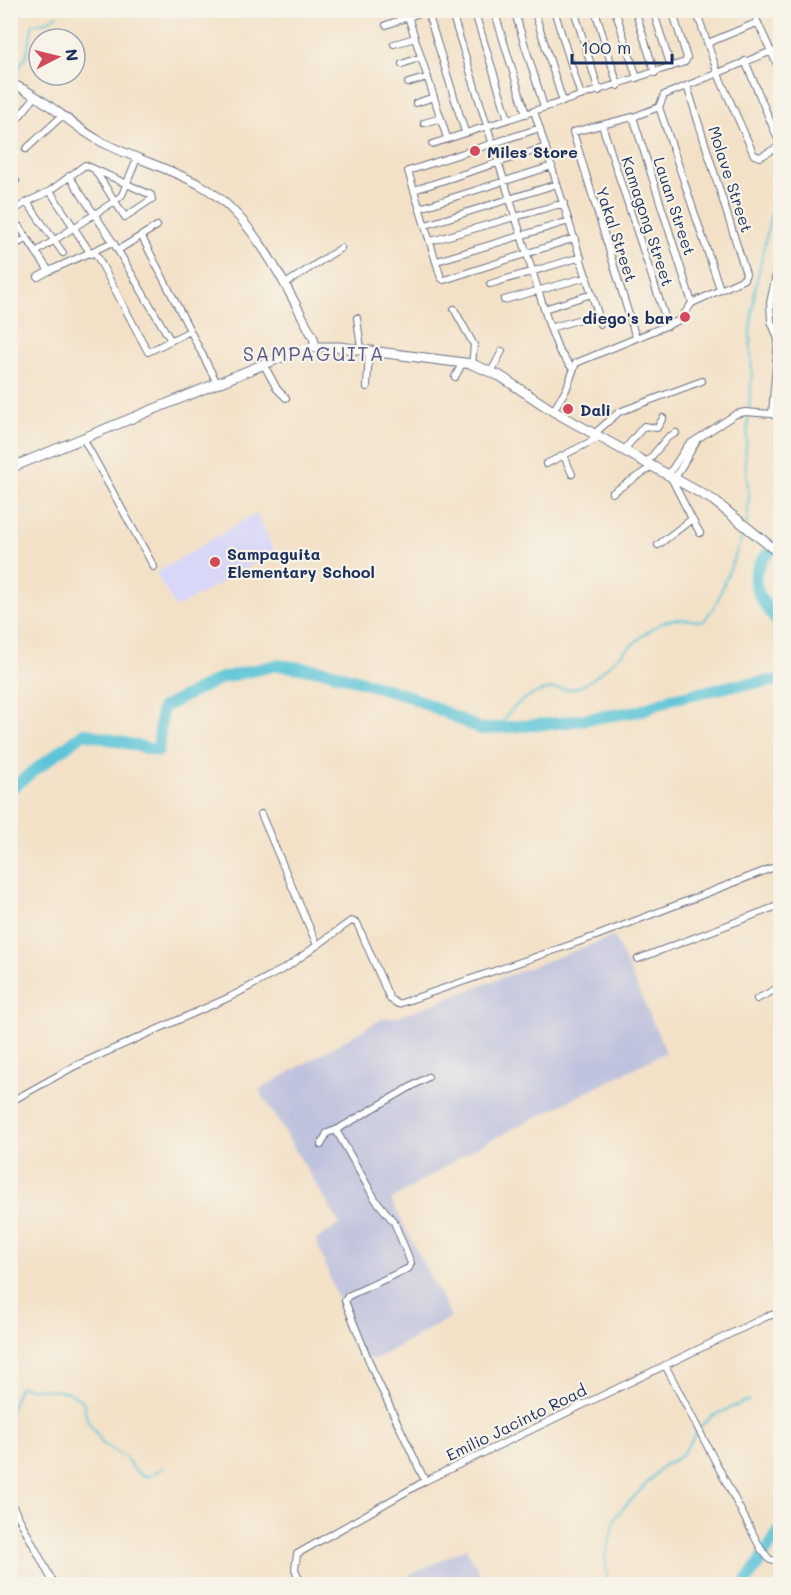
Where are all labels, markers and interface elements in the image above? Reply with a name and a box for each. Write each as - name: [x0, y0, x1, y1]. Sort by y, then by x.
- north arrow: [27, 27, 87, 87]
- scale bar: [572, 27, 672, 65]
- text: 100 m: [581, 35, 631, 59]
- text: N: [61, 48, 84, 62]
- street label: Molave Street: [704, 123, 758, 235]
- place label: Miles Store: [487, 141, 578, 162]
- marker: Miles Store: [468, 144, 482, 158]
- street label: Kamagong Street: [617, 153, 679, 289]
- street label: Lauan Street: [649, 154, 701, 258]
- street label: Yakal Street: [592, 184, 642, 284]
- place label: diego's bar: [582, 307, 673, 328]
- marker: diego's bar: [678, 310, 692, 324]
- district label: SAMPAGUITA: [243, 340, 385, 366]
- place label: Dali: [580, 399, 611, 420]
- marker: Dali: [561, 402, 575, 416]
- place label: Sampaguita Elementary School: [227, 543, 375, 582]
- marker: Sampaguita Elementary School: [208, 555, 222, 569]
- street label: Emilio Jacinto Road: [442, 1379, 590, 1465]

